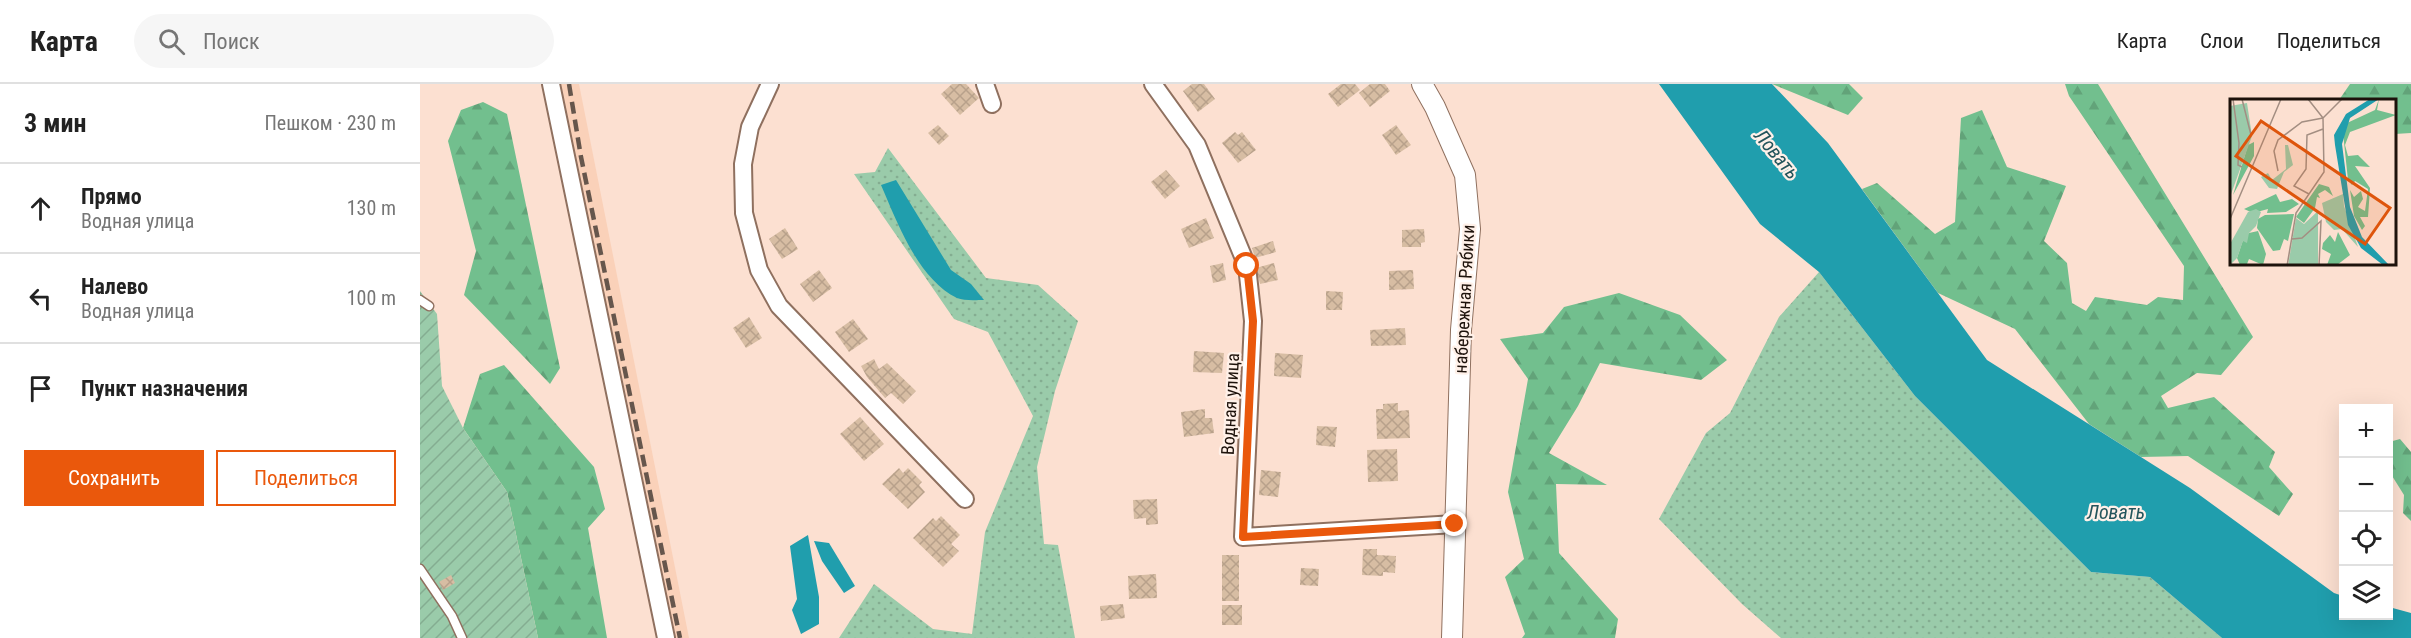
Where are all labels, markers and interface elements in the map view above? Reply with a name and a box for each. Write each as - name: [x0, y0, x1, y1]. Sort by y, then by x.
- search box: [134, 14, 554, 68]
- text: Карта: [30, 25, 98, 58]
- icon: search: [155, 25, 188, 58]
- text: Поиск: [203, 29, 260, 54]
- text: Карта: [2117, 29, 2167, 53]
- text: Слои: [2200, 29, 2244, 53]
- text: Поделиться: [2277, 29, 2381, 53]
- inset map: [2230, 99, 2396, 266]
- text: 3 мин: [24, 108, 86, 138]
- text: Пешком · 230 m: [264, 111, 396, 135]
- water label: Ловать: [1748, 123, 1805, 184]
- text: Прямо: [81, 184, 142, 209]
- icon: ahead: [24, 192, 57, 225]
- text: 130 m: [347, 196, 396, 220]
- text: Водная улица: [81, 209, 194, 233]
- street label: набережная Рябики: [1450, 224, 1478, 374]
- route start: [1233, 252, 1259, 278]
- text: Налево: [81, 274, 148, 299]
- icon: left: [24, 282, 57, 315]
- text: 100 m: [347, 286, 396, 310]
- text: Водная улица: [81, 299, 194, 323]
- street label: Водная улица: [1217, 353, 1243, 455]
- icon: arrive: [24, 372, 57, 405]
- text: Пункт назначения: [81, 376, 248, 401]
- map controls: [2339, 404, 2393, 620]
- button: +: [2339, 404, 2393, 458]
- button: Сохранить: [24, 450, 204, 506]
- button: Поделиться: [216, 450, 396, 506]
- button: −: [2339, 458, 2393, 512]
- water label: Ловать: [2086, 500, 2145, 524]
- route end: [1441, 510, 1467, 536]
- button: locate: [2339, 512, 2393, 566]
- button: layers: [2339, 566, 2393, 620]

